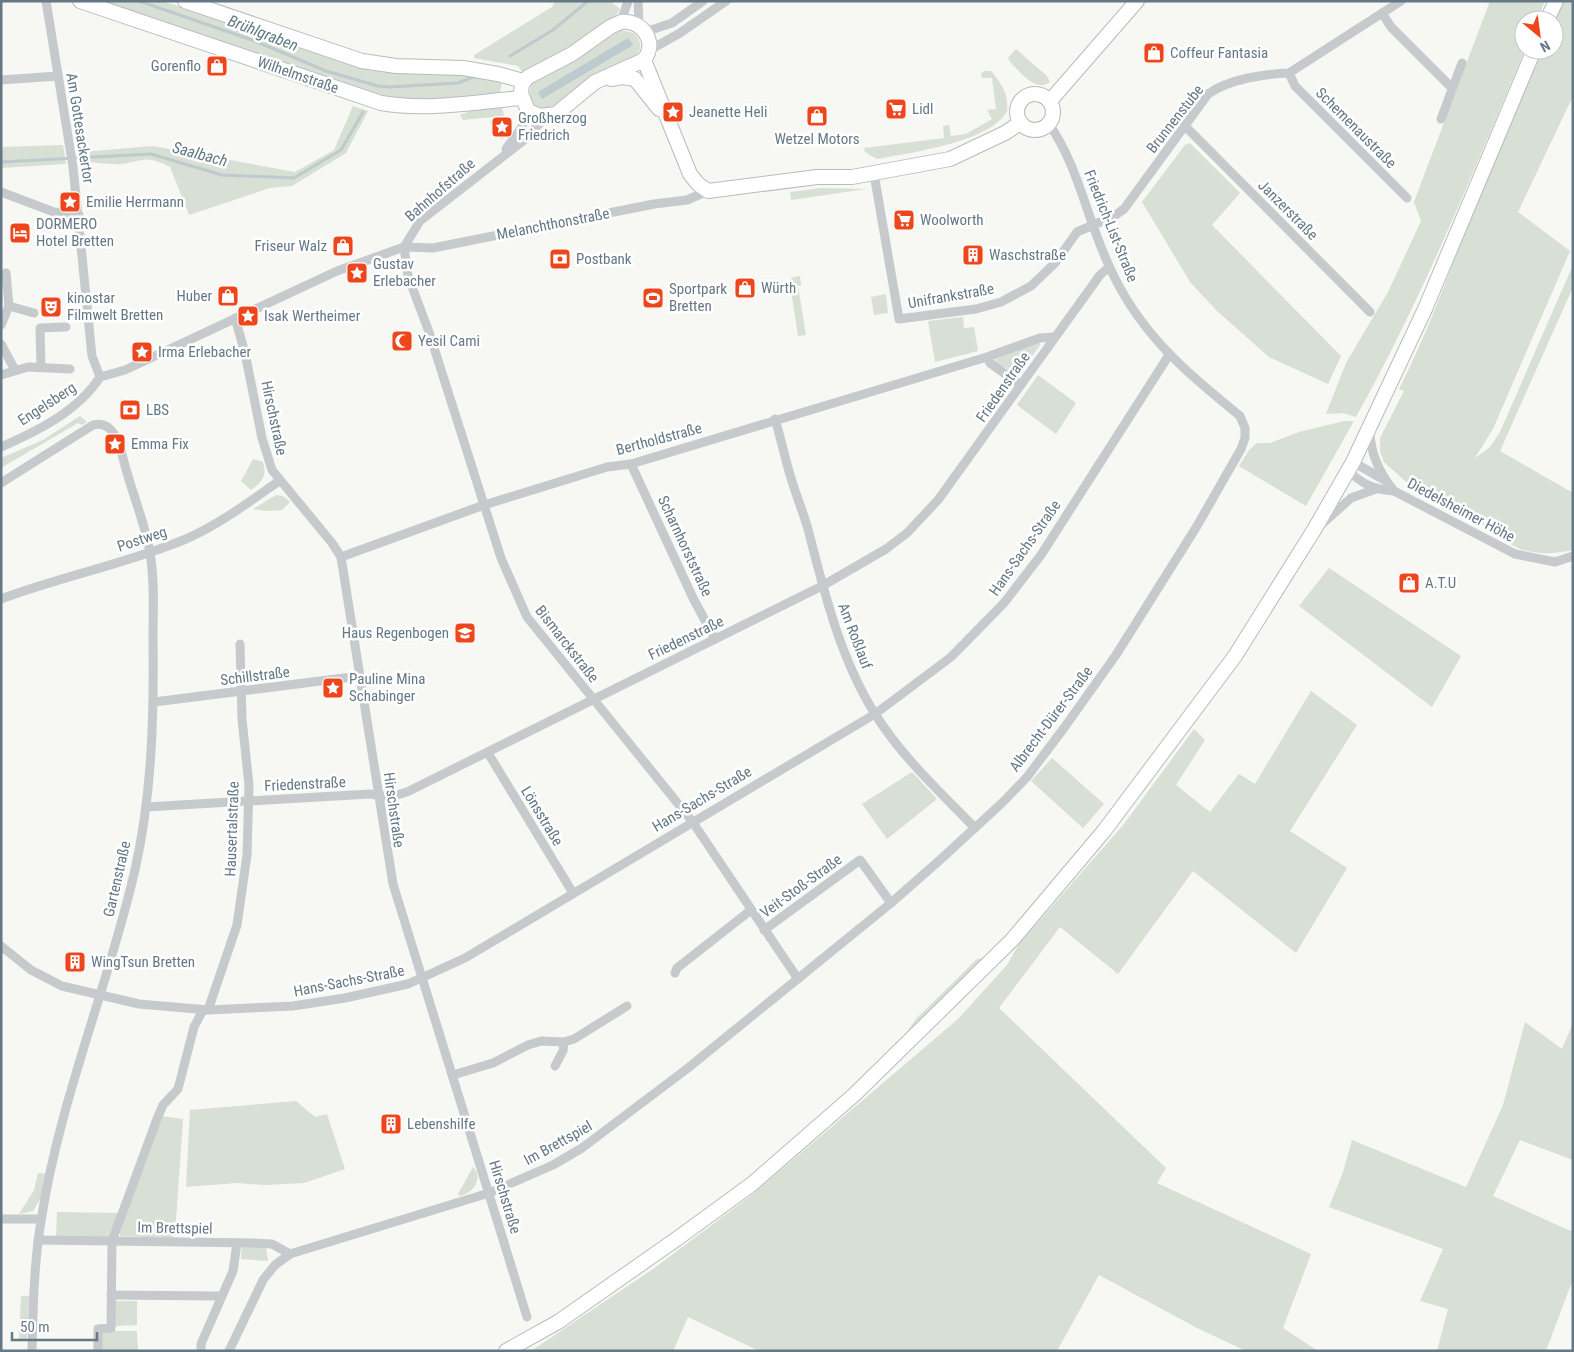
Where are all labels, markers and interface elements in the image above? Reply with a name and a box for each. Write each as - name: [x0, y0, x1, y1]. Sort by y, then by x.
- north arrow: [1514, 10, 1564, 60]
- water label: Brühlgraben: [225, 11, 301, 55]
- text: N: [1538, 37, 1553, 55]
- shop icon: Coffeur Fantasia: [1142, 41, 1166, 65]
- place label: Coffeur Fantasia: [1170, 44, 1268, 62]
- street label: Wilhelmstraße: [255, 53, 341, 97]
- shop icon: Gorenflo: [205, 54, 229, 78]
- place label: Gorenflo: [151, 57, 201, 75]
- street label: Am Gottesackertor: [62, 71, 98, 185]
- street label: Brunnenstube: [1143, 81, 1207, 157]
- street label: Schemenaustraße: [1312, 84, 1400, 172]
- supermarket icon: Lidl: [884, 97, 908, 121]
- place icon: Jeanette Heli: [661, 100, 685, 124]
- place label: Lidl: [912, 100, 933, 118]
- place label: Jeanette Heli: [689, 103, 767, 121]
- shop icon: Wetzel Motors: [805, 104, 829, 128]
- place label: Großherzog Friedrich: [518, 109, 587, 144]
- place icon: Großherzog Friedrich: [490, 115, 514, 139]
- place label: Wetzel Motors: [774, 130, 860, 148]
- water label: Saalbach: [170, 138, 230, 170]
- street label: Bahnhofstraße: [401, 155, 479, 225]
- street label: Friedrich-List-Straße: [1080, 167, 1142, 285]
- street label: Janzerstraße: [1254, 176, 1322, 244]
- place icon: Emilie Herrmann: [58, 190, 82, 214]
- place label: Emilie Herrmann: [86, 193, 184, 211]
- street label: Melanchthonstraße: [495, 204, 611, 244]
- supermarket icon: Woolworth: [892, 208, 916, 232]
- place label: Woolworth: [920, 211, 984, 229]
- place label: DORMERO Hotel Bretten: [36, 215, 114, 250]
- hotel icon: DORMERO Hotel Bretten: [8, 221, 32, 245]
- shop icon: Friseur Walz: [331, 234, 355, 258]
- place label: Friseur Walz: [254, 237, 327, 255]
- building icon: Waschstraße: [961, 243, 985, 267]
- place label: Waschstraße: [989, 246, 1066, 264]
- bank icon: Postbank: [548, 247, 572, 271]
- place label: Postbank: [576, 250, 632, 268]
- place label: Gustav Erlebacher: [373, 255, 436, 290]
- place icon: Gustav Erlebacher: [345, 261, 369, 285]
- shop icon: Würth: [733, 276, 757, 300]
- place label: Würth: [761, 279, 796, 297]
- place label: Sportpark Bretten: [669, 280, 727, 315]
- street label: Unifrankstraße: [907, 280, 995, 312]
- shop icon: Huber: [216, 284, 240, 308]
- sports icon: Sportpark Bretten: [641, 286, 665, 310]
- place label: Huber: [176, 287, 212, 305]
- place label: kinostar Filmwelt Bretten: [67, 289, 163, 324]
- theatre icon: kinostar Filmwelt Bretten: [39, 295, 63, 319]
- place icon: Isak Wertheimer: [236, 304, 260, 328]
- place label: Isak Wertheimer: [264, 307, 361, 325]
- mosque icon: Yesil Cami: [390, 329, 414, 353]
- place label: Yesil Cami: [418, 332, 480, 350]
- place icon: Irma Erlebacher: [130, 340, 154, 364]
- place label: Irma Erlebacher: [158, 343, 252, 361]
- street label: Friedenstraße: [972, 348, 1034, 426]
- street label: Engelsberg: [15, 379, 79, 429]
- street label: Hirschstraße: [257, 379, 291, 457]
- bank icon: LBS: [118, 398, 142, 422]
- place label: LBS: [146, 401, 169, 419]
- street label: Bertholdstraße: [614, 419, 704, 459]
- place icon: Emma Fix: [103, 432, 127, 456]
- place label: Emma Fix: [131, 435, 189, 453]
- street label: Diedelsheimer Höhe: [1404, 474, 1518, 546]
- street label: Scharnhorststraße: [654, 493, 716, 599]
- street label: Hans-Sachs-Straße: [985, 497, 1065, 599]
- street label: Postweg: [115, 523, 169, 555]
- shop icon: A.T.U: [1397, 571, 1421, 595]
- place label: A.T.U: [1425, 574, 1456, 592]
- street label: Am Roßlauf: [834, 600, 876, 672]
- street label: Bismarckstraße: [531, 602, 603, 686]
- street label: Friedenstraße: [645, 612, 727, 664]
- school or university icon: Haus Regenbogen: [453, 621, 477, 645]
- place label: Haus Regenbogen: [342, 624, 449, 642]
- street label: Schillstraße: [219, 663, 291, 689]
- street label: Albrecht-Dürer-Straße: [1005, 663, 1097, 775]
- place label: Pauline Mina Schabinger: [349, 670, 426, 705]
- place icon: Pauline Mina Schabinger: [321, 676, 345, 700]
- street label: Hans-Sachs-Straße: [649, 762, 755, 836]
- street label: Hirschstraße: [380, 771, 408, 849]
- street label: Friedenstraße: [264, 773, 346, 795]
- street label: Hausertalstraße: [221, 781, 243, 877]
- street label: Lönsstraße: [517, 783, 567, 849]
- street label: Gartenstraße: [100, 839, 134, 919]
- street label: Veit-Stoß-Straße: [757, 850, 845, 922]
- building icon: WingTsun Bretten: [63, 950, 87, 974]
- place label: WingTsun Bretten: [91, 953, 195, 971]
- street label: Hans-Sachs-Straße: [292, 961, 406, 1001]
- building icon: Lebenshilfe: [379, 1112, 403, 1136]
- place label: Lebenshilfe: [407, 1115, 475, 1133]
- street label: Im Brettspiel: [521, 1117, 595, 1169]
- street label: Hirschstraße: [485, 1158, 525, 1236]
- street label: Im Brettspiel: [137, 1218, 213, 1238]
- scale bar: [12, 1310, 98, 1342]
- text: 50 m: [20, 1318, 50, 1336]

